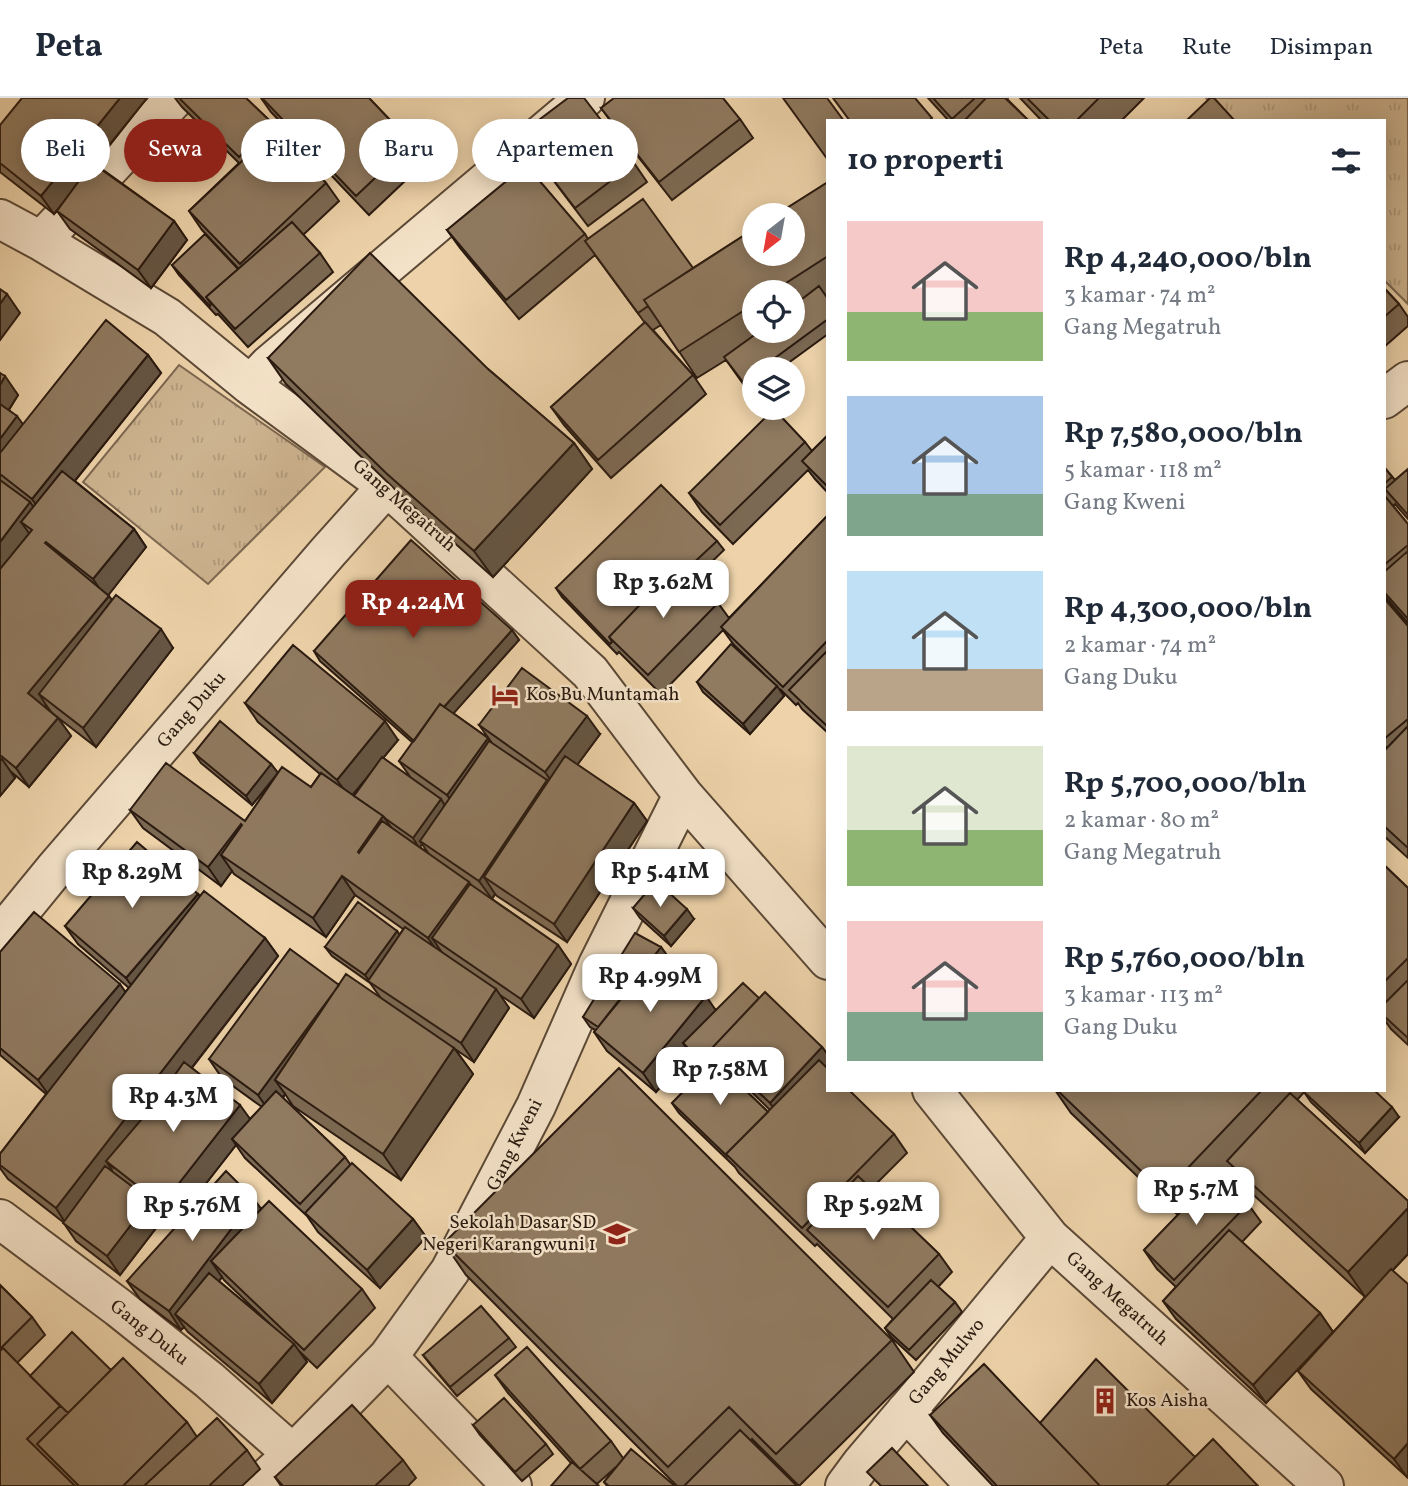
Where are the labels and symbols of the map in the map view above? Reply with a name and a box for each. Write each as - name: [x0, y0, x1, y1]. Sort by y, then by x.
- north arrow: [742, 203, 805, 266]
- street label: Gang Megatruh: [346, 454, 462, 558]
- pin: Rp 3.62M: [591, 560, 735, 620]
- pin: Rp 4.24M: [341, 580, 485, 640]
- street label: Gang Duku: [151, 666, 233, 754]
- hotel icon: Kos Bu Muntamah: [490, 680, 520, 710]
- place label: Kos Bu Muntamah: [526, 682, 680, 708]
- pin: Rp 8.29M: [60, 850, 204, 910]
- pin: Rp 5.41M: [588, 850, 732, 909]
- pin: Rp 4.99M: [578, 954, 722, 1014]
- pin: Rp 7.58M: [648, 1048, 792, 1107]
- pin: Rp 4.3M: [108, 1074, 238, 1134]
- street label: Gang Kweni: [481, 1094, 549, 1196]
- pin: Rp 5.7M: [1131, 1168, 1261, 1227]
- pin: Rp 5.92M: [801, 1182, 945, 1242]
- pin: Rp 5.76M: [120, 1184, 264, 1243]
- place label: Sekolah Dasar SD Negeri Karangwuni 1: [422, 1210, 596, 1258]
- school or university icon: Sekolah Dasar SD Negeri Karangwuni 1: [602, 1219, 632, 1249]
- street label: Gang Megatruh: [1060, 1246, 1174, 1352]
- street label: Gang Duku: [104, 1294, 194, 1372]
- street label: Gang Mulwo: [903, 1313, 991, 1411]
- building icon: Kos Aisha: [1090, 1386, 1120, 1416]
- place label: Kos Aisha: [1126, 1388, 1208, 1414]

